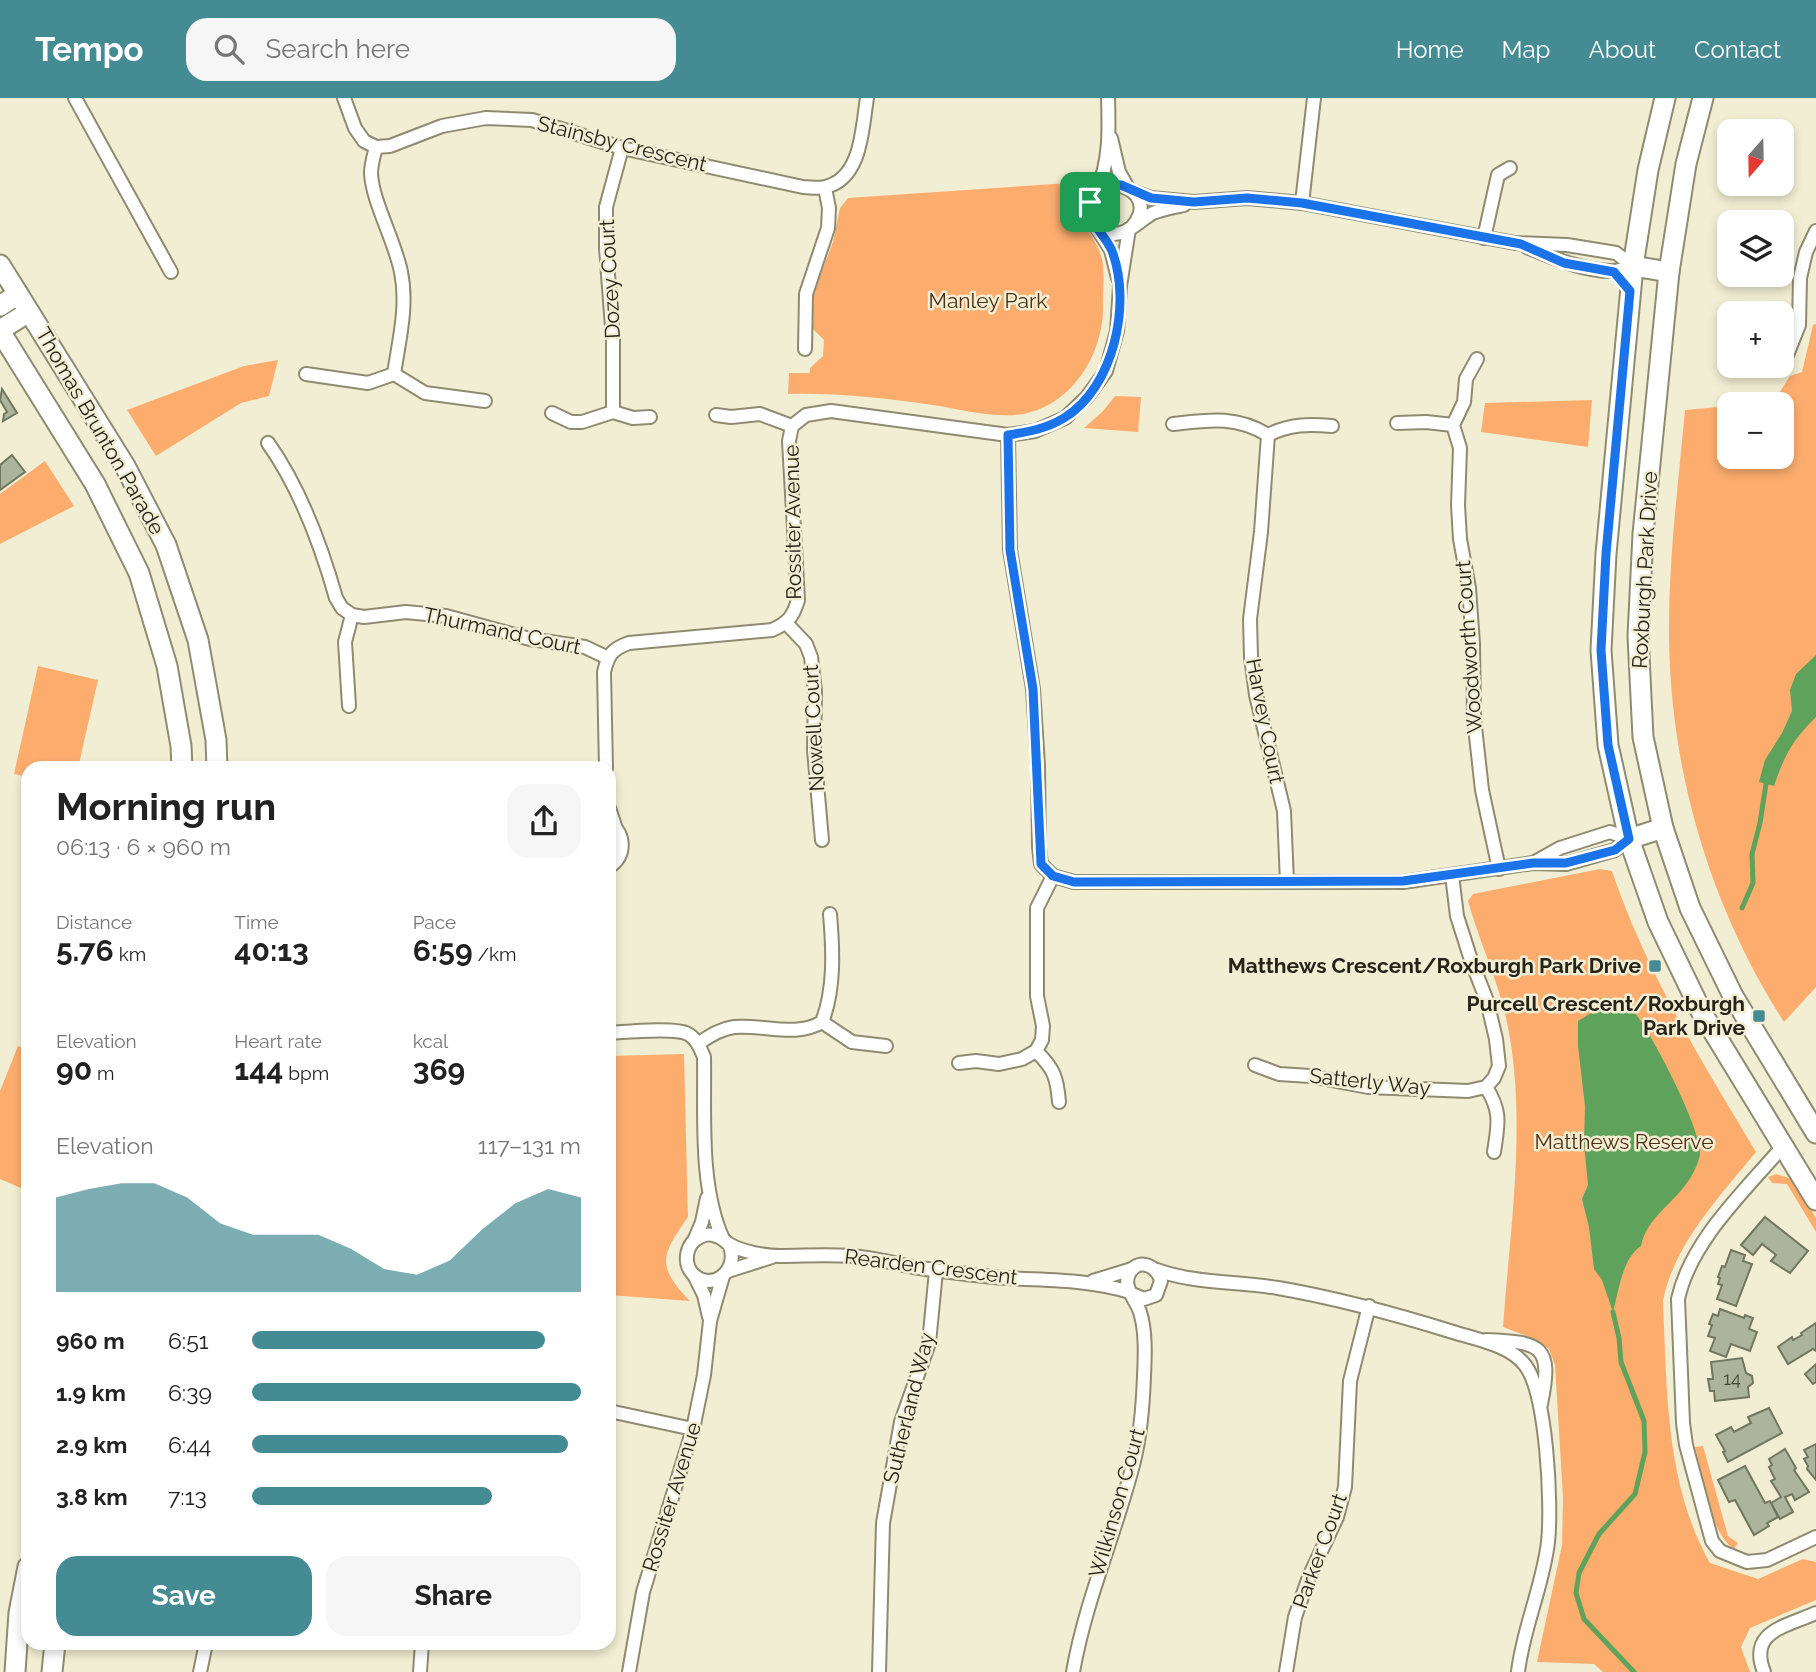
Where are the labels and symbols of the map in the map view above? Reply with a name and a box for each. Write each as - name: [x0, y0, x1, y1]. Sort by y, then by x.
- street label: Stainsby Crescent: [535, 110, 709, 177]
- north arrow: [1717, 119, 1794, 196]
- pin: [1060, 172, 1120, 232]
- street label: Dozey Court: [594, 219, 625, 339]
- park label: Manley Park: [929, 288, 1047, 313]
- street label: Thomas Brunton Parade: [31, 323, 170, 539]
- street label: Rossiter Avenue: [779, 444, 806, 600]
- street label: Roxburgh Park Drive: [1627, 471, 1662, 669]
- street label: Woodworth Court: [1450, 560, 1487, 734]
- street label: Thurmand Court: [421, 602, 583, 659]
- street label: Harvey Court: [1241, 656, 1290, 786]
- street label: Nowell Court: [798, 664, 829, 792]
- place label: Matthews Crescent/Roxburgh Park Drive: [1228, 953, 1641, 978]
- marker: Matthews Crescent/Roxburgh Park Drive: [1647, 958, 1663, 974]
- place label: Purcell Crescent/Roxburgh Park Drive: [1467, 991, 1745, 1040]
- marker: Purcell Crescent/Roxburgh Park Drive: [1751, 1008, 1767, 1024]
- street label: Satterly Way: [1308, 1063, 1432, 1100]
- park label: Matthews Reserve: [1535, 1129, 1714, 1154]
- street label: Rearden Crescent: [843, 1243, 1019, 1290]
- street label: Sutherland Way: [878, 1330, 939, 1486]
- house number: 14: [1723, 1368, 1741, 1389]
- street label: Rossiter Avenue: [637, 1419, 706, 1575]
- street label: Wilkinson Court: [1083, 1425, 1150, 1580]
- street label: Parker Court: [1287, 1490, 1352, 1612]

